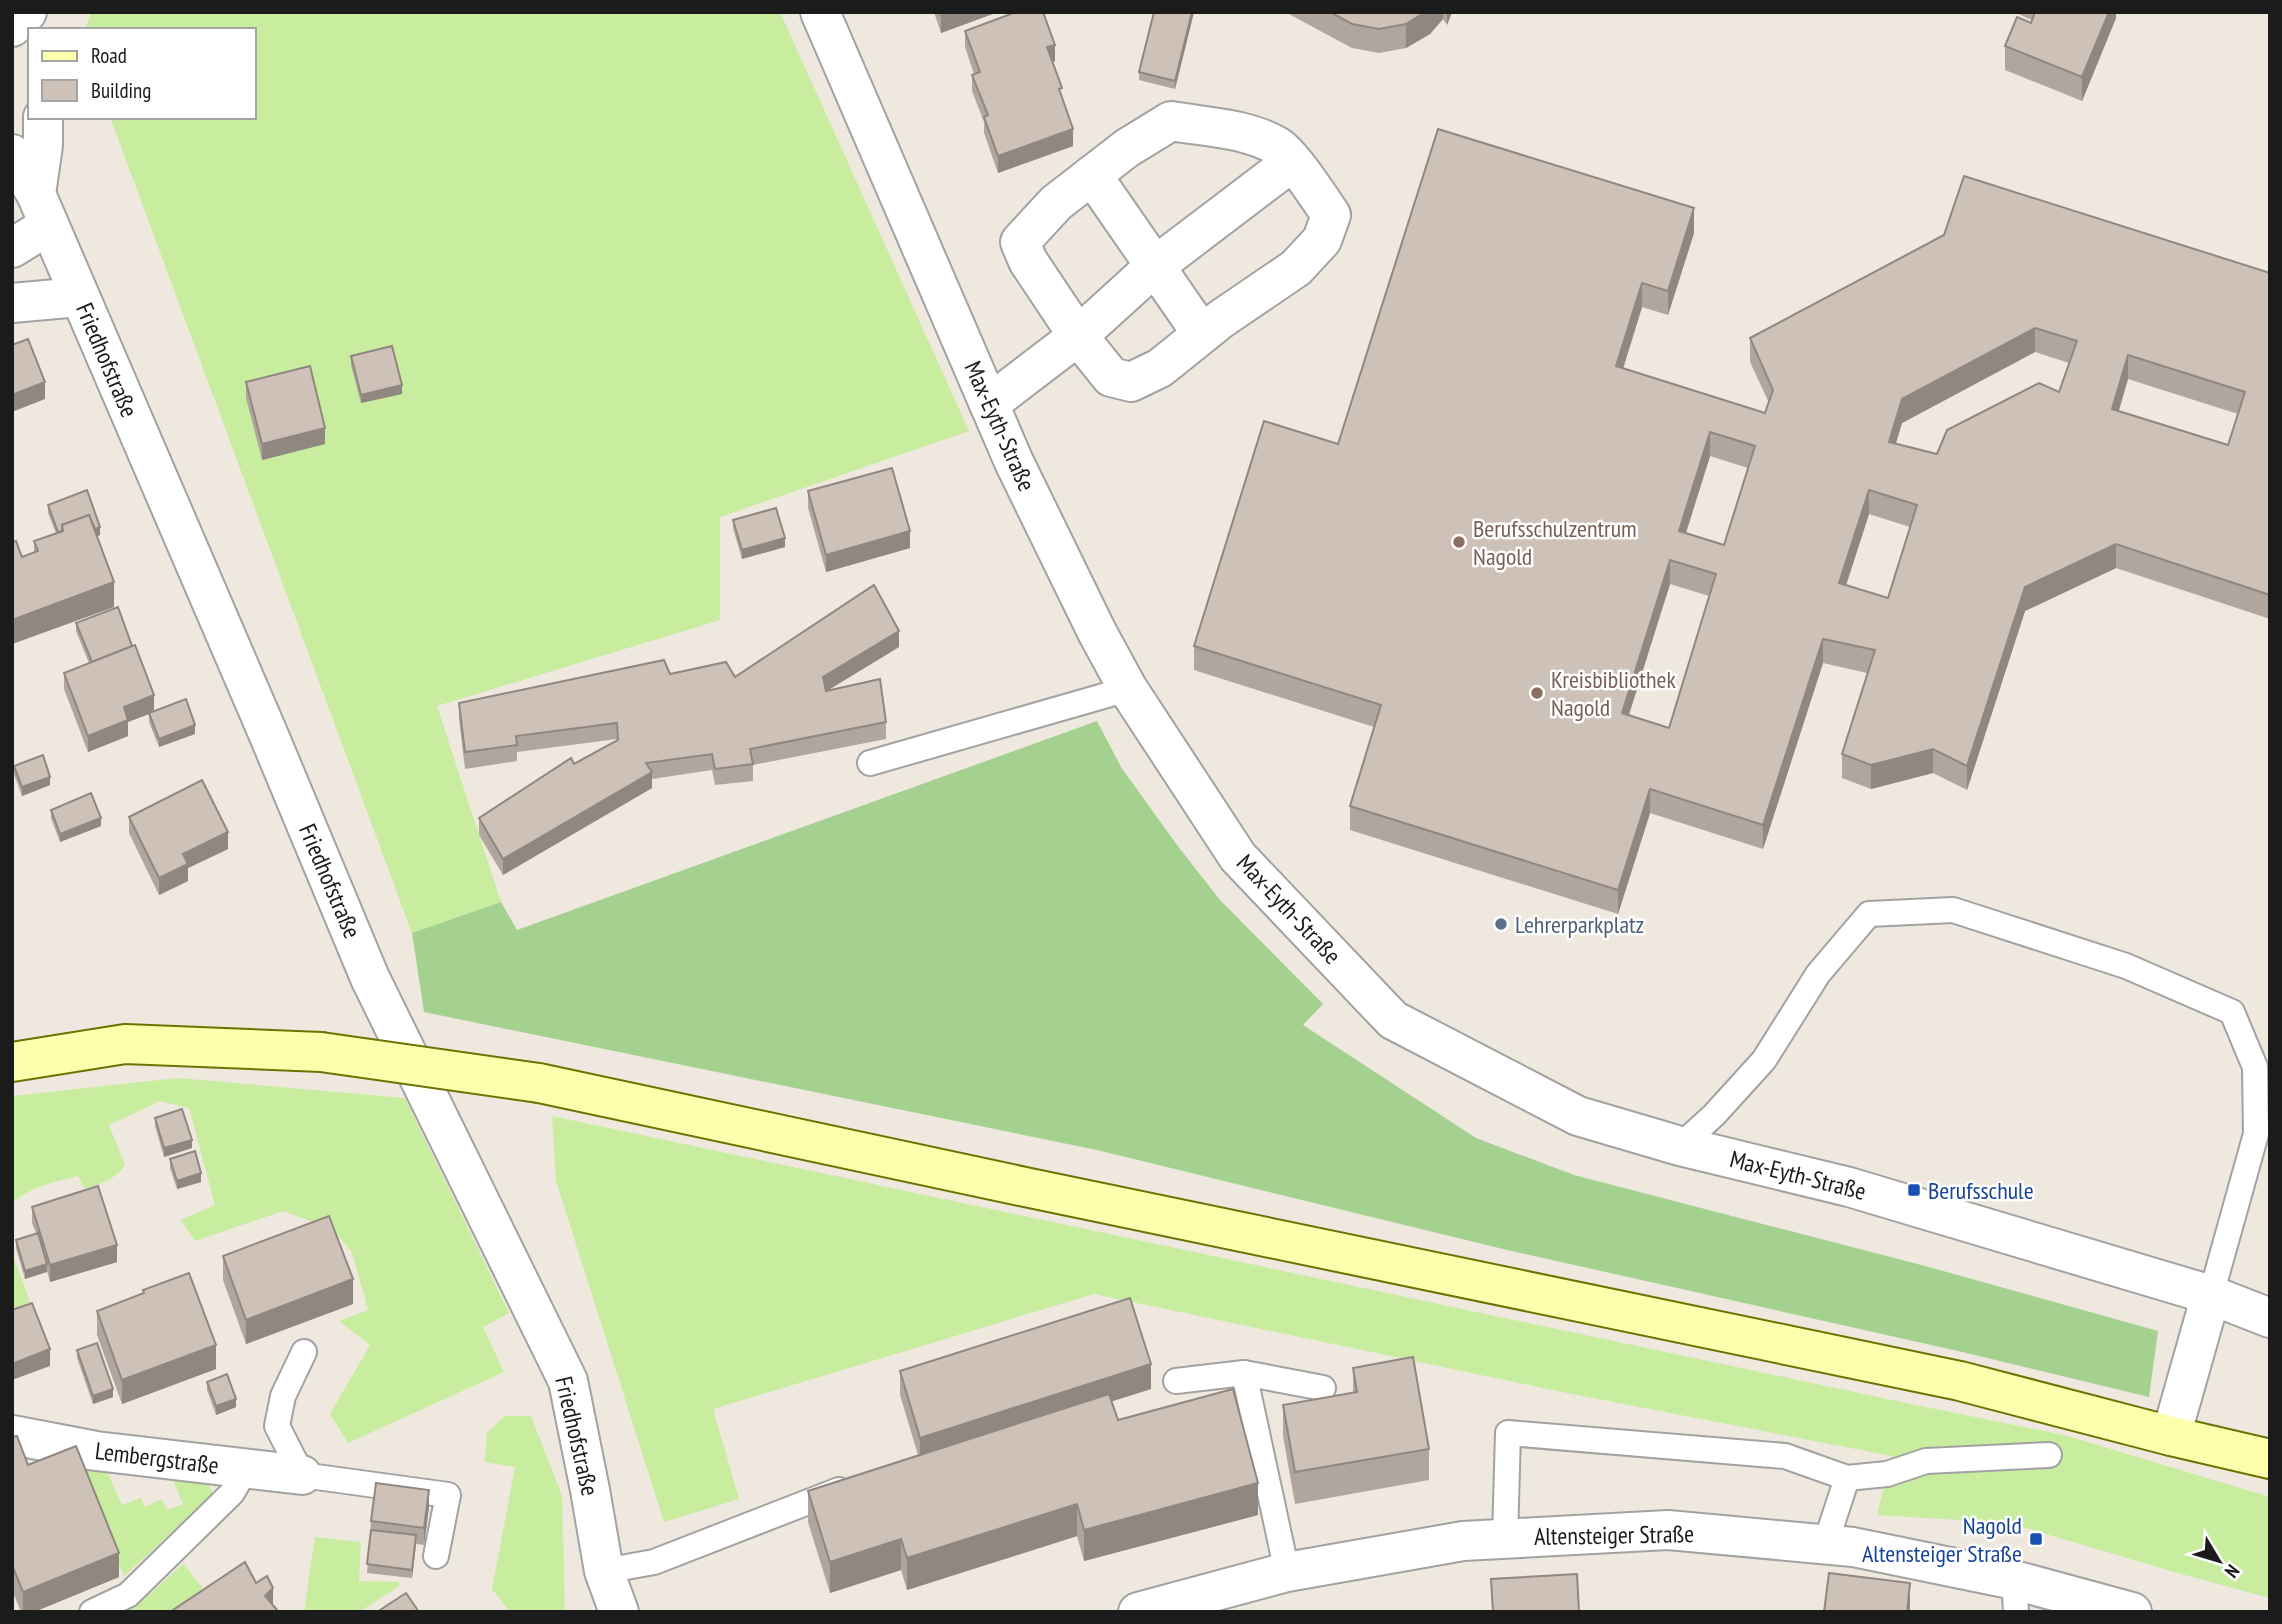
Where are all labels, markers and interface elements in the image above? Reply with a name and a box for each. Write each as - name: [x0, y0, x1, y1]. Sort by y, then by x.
- legend: [28, 28, 256, 119]
- text: Road: [91, 42, 127, 69]
- text: Building: [91, 77, 151, 104]
- street label: Friedhofstraße: [69, 298, 145, 422]
- street label: Max-Eyth-Straße: [958, 356, 1042, 496]
- place label: Berufsschulzentrum Nagold: [1473, 513, 1637, 572]
- marker: Berufsschulzentrum Nagold: [1451, 534, 1467, 550]
- place label: Kreisbibliothek Nagold: [1551, 664, 1676, 723]
- marker: Kreisbibliothek Nagold: [1529, 685, 1545, 701]
- street label: Friedhofstraße: [292, 819, 368, 943]
- street label: Max-Eyth-Straße: [1230, 848, 1348, 970]
- place label: Lehrerparkplatz: [1515, 909, 1644, 940]
- marker: Lehrerparkplatz: [1493, 916, 1509, 932]
- street label: Max-Eyth-Straße: [1727, 1143, 1869, 1207]
- place label: Berufsschule: [1928, 1175, 2034, 1206]
- marker: Berufsschule: [1906, 1182, 1922, 1198]
- street label: Friedhofstraße: [548, 1373, 606, 1499]
- street label: Lembergstraße: [93, 1435, 221, 1481]
- place label: Nagold Altensteiger Straße: [1862, 1510, 2022, 1569]
- street label: Altensteiger Straße: [1534, 1518, 1694, 1552]
- north arrow: [2184, 1526, 2254, 1596]
- marker: Nagold Altensteiger Straße: [2028, 1531, 2044, 1547]
- text: N: [2220, 1560, 2245, 1583]

